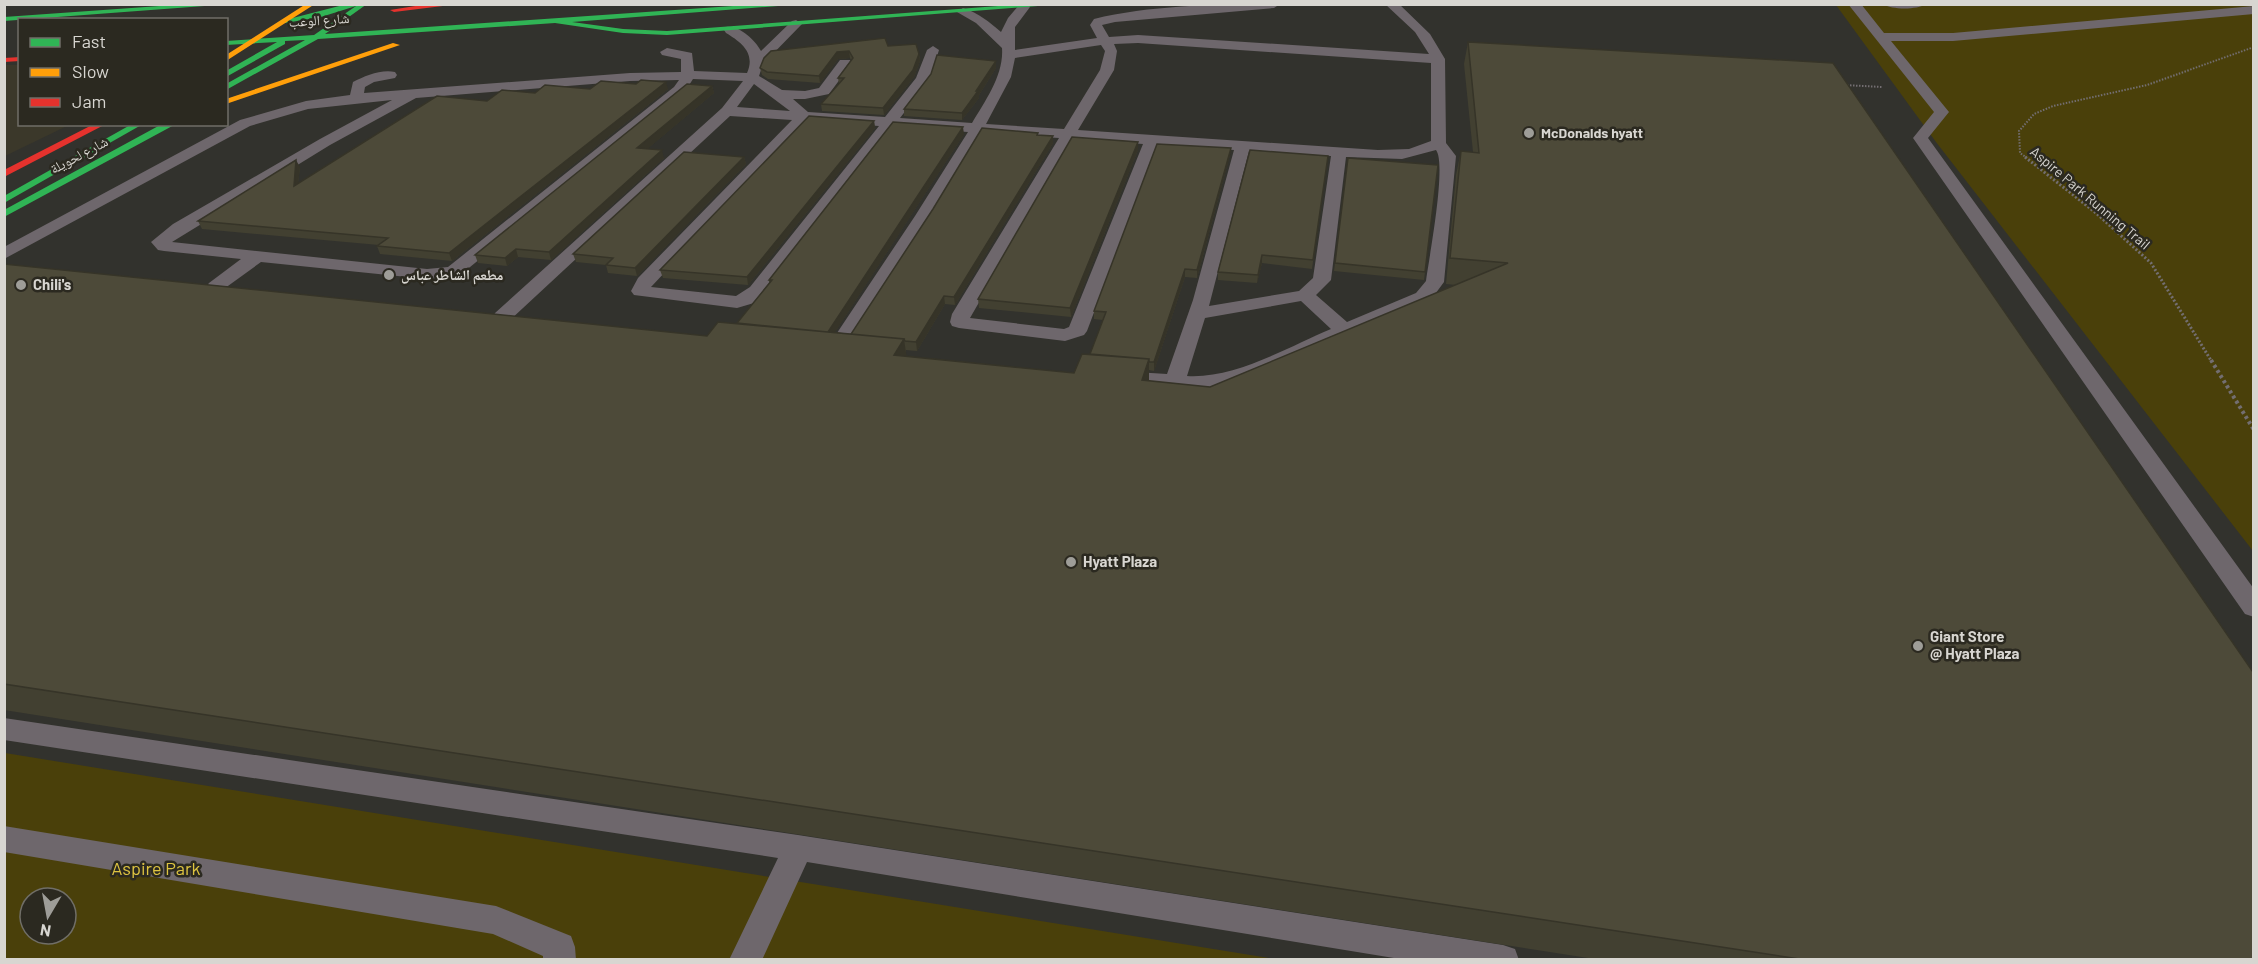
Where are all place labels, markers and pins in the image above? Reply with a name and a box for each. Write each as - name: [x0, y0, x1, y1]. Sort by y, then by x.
- place label: McDonalds hyatt: [1541, 124, 1643, 141]
- marker: McDonalds hyatt: [1522, 126, 1536, 140]
- place label: مطعم الشاطر عباس: [401, 266, 503, 285]
- marker: مطعم الشاطر عباس: [382, 268, 396, 282]
- place label: Chili's: [33, 275, 72, 293]
- marker: Chili's: [14, 278, 28, 292]
- place label: Hyatt Plaza: [1083, 552, 1157, 570]
- marker: Hyatt Plaza: [1064, 555, 1078, 569]
- place label: Giant Store @ Hyatt Plaza: [1930, 627, 2019, 662]
- marker: Giant Store @ Hyatt Plaza: [1911, 639, 1925, 653]

